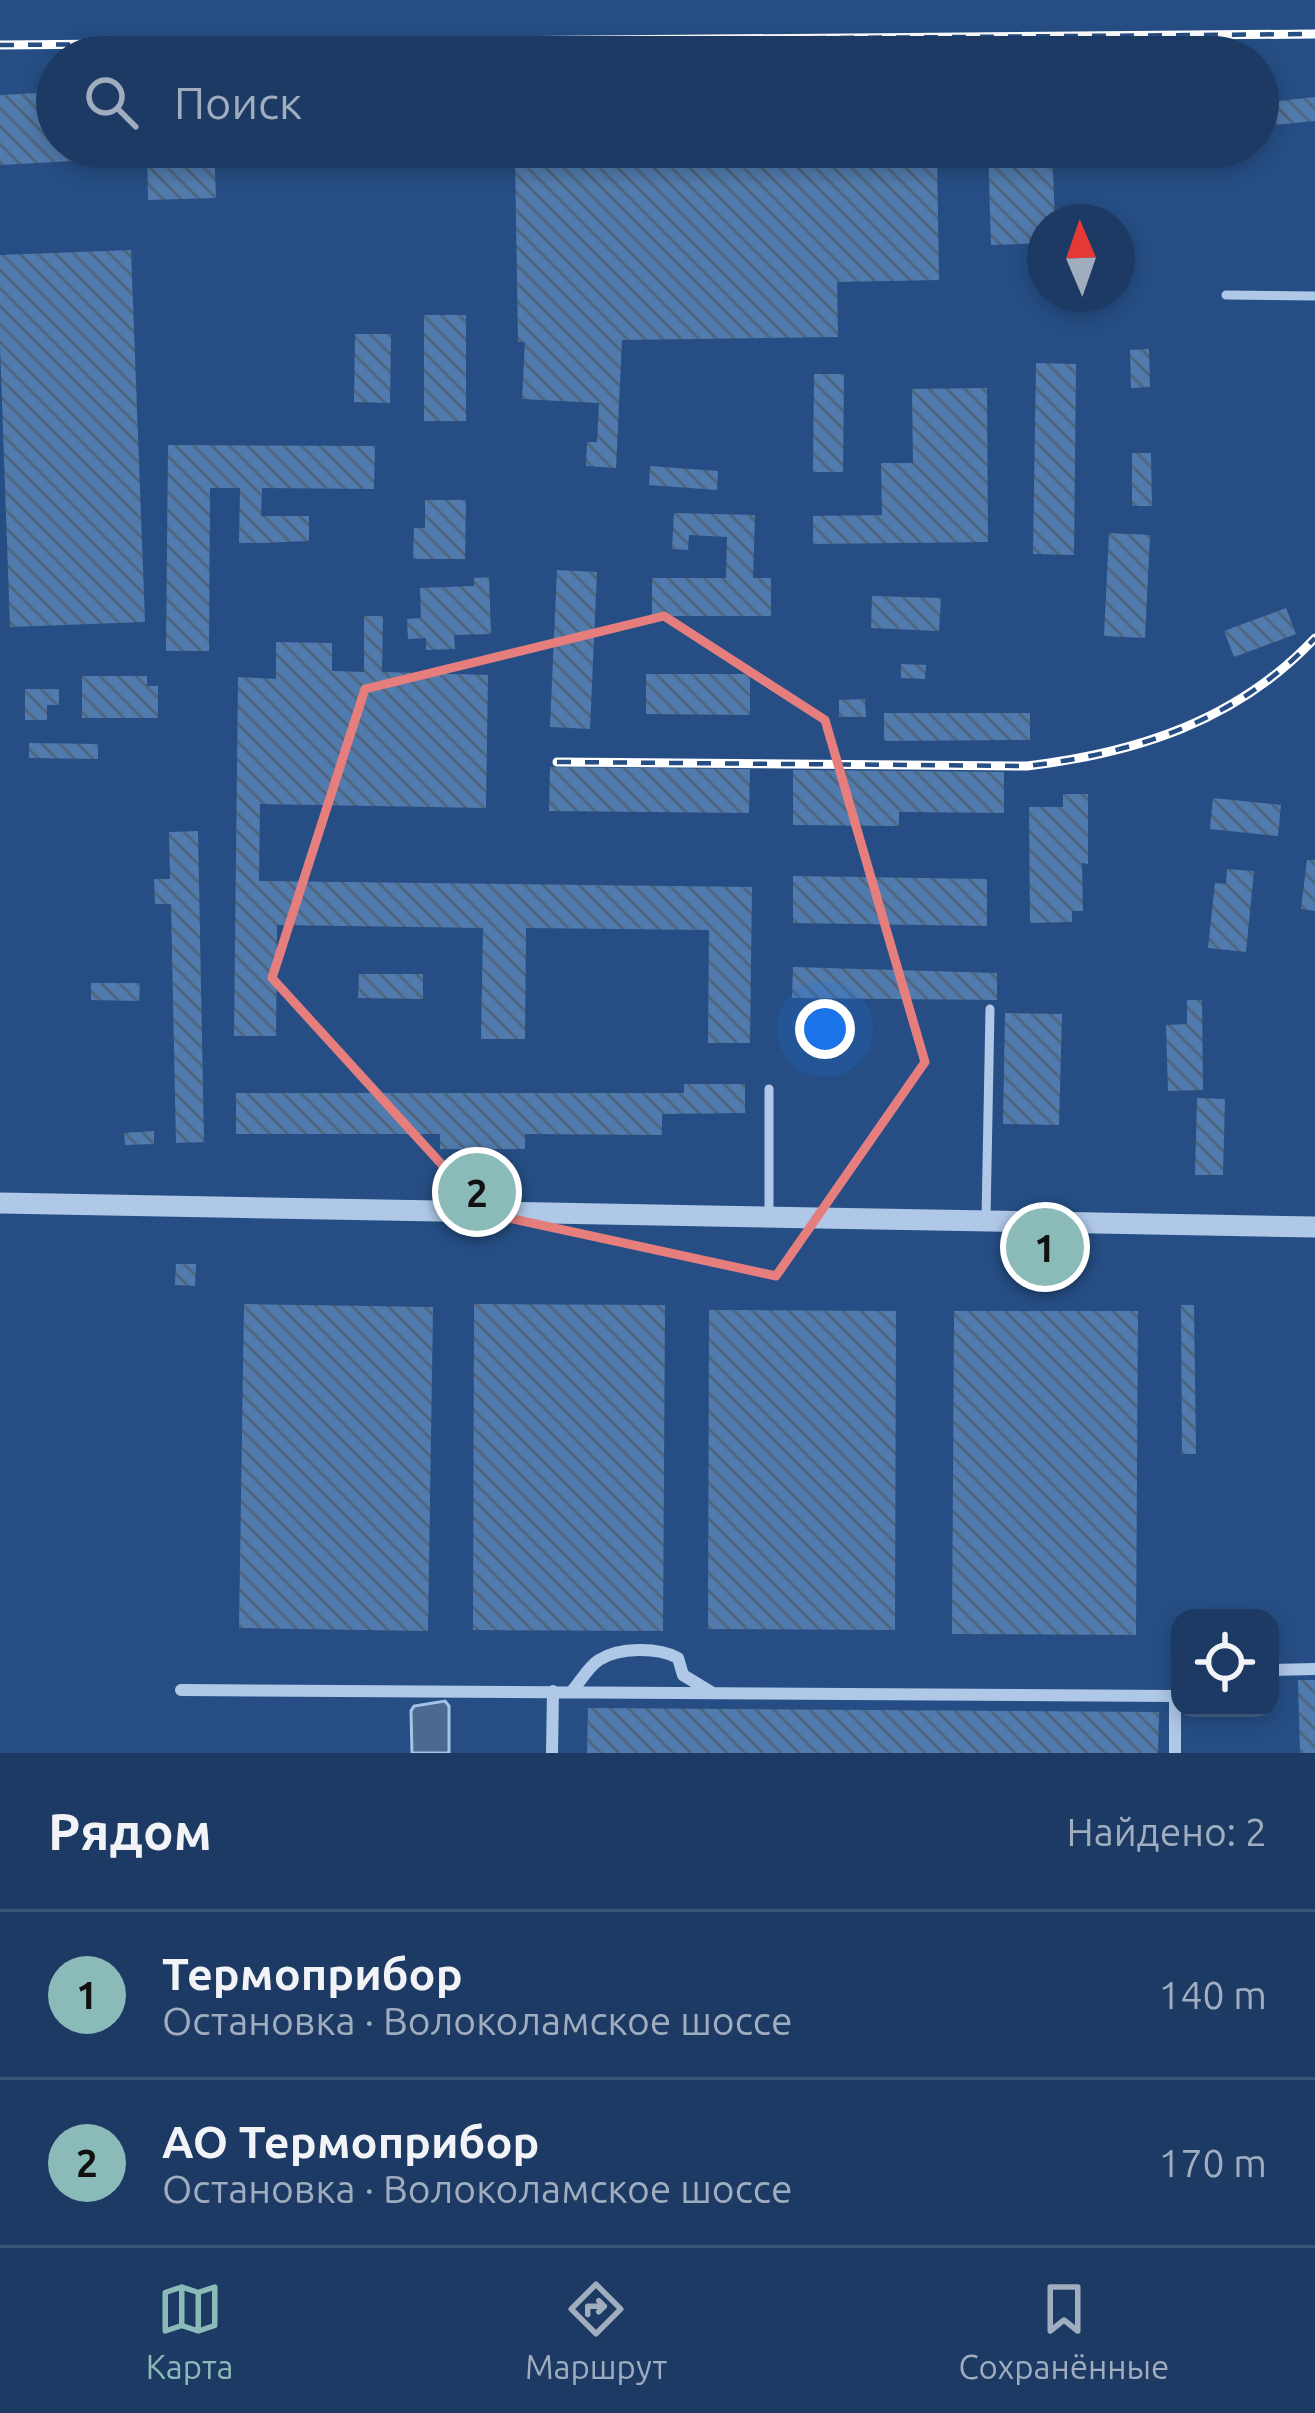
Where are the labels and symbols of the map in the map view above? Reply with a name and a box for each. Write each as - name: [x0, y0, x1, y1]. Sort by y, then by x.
- north arrow: [1027, 204, 1135, 312]
- your location: [795, 999, 855, 1059]
- pin: 2: [438, 1147, 516, 1237]
- pin: 1: [1006, 1202, 1084, 1292]

